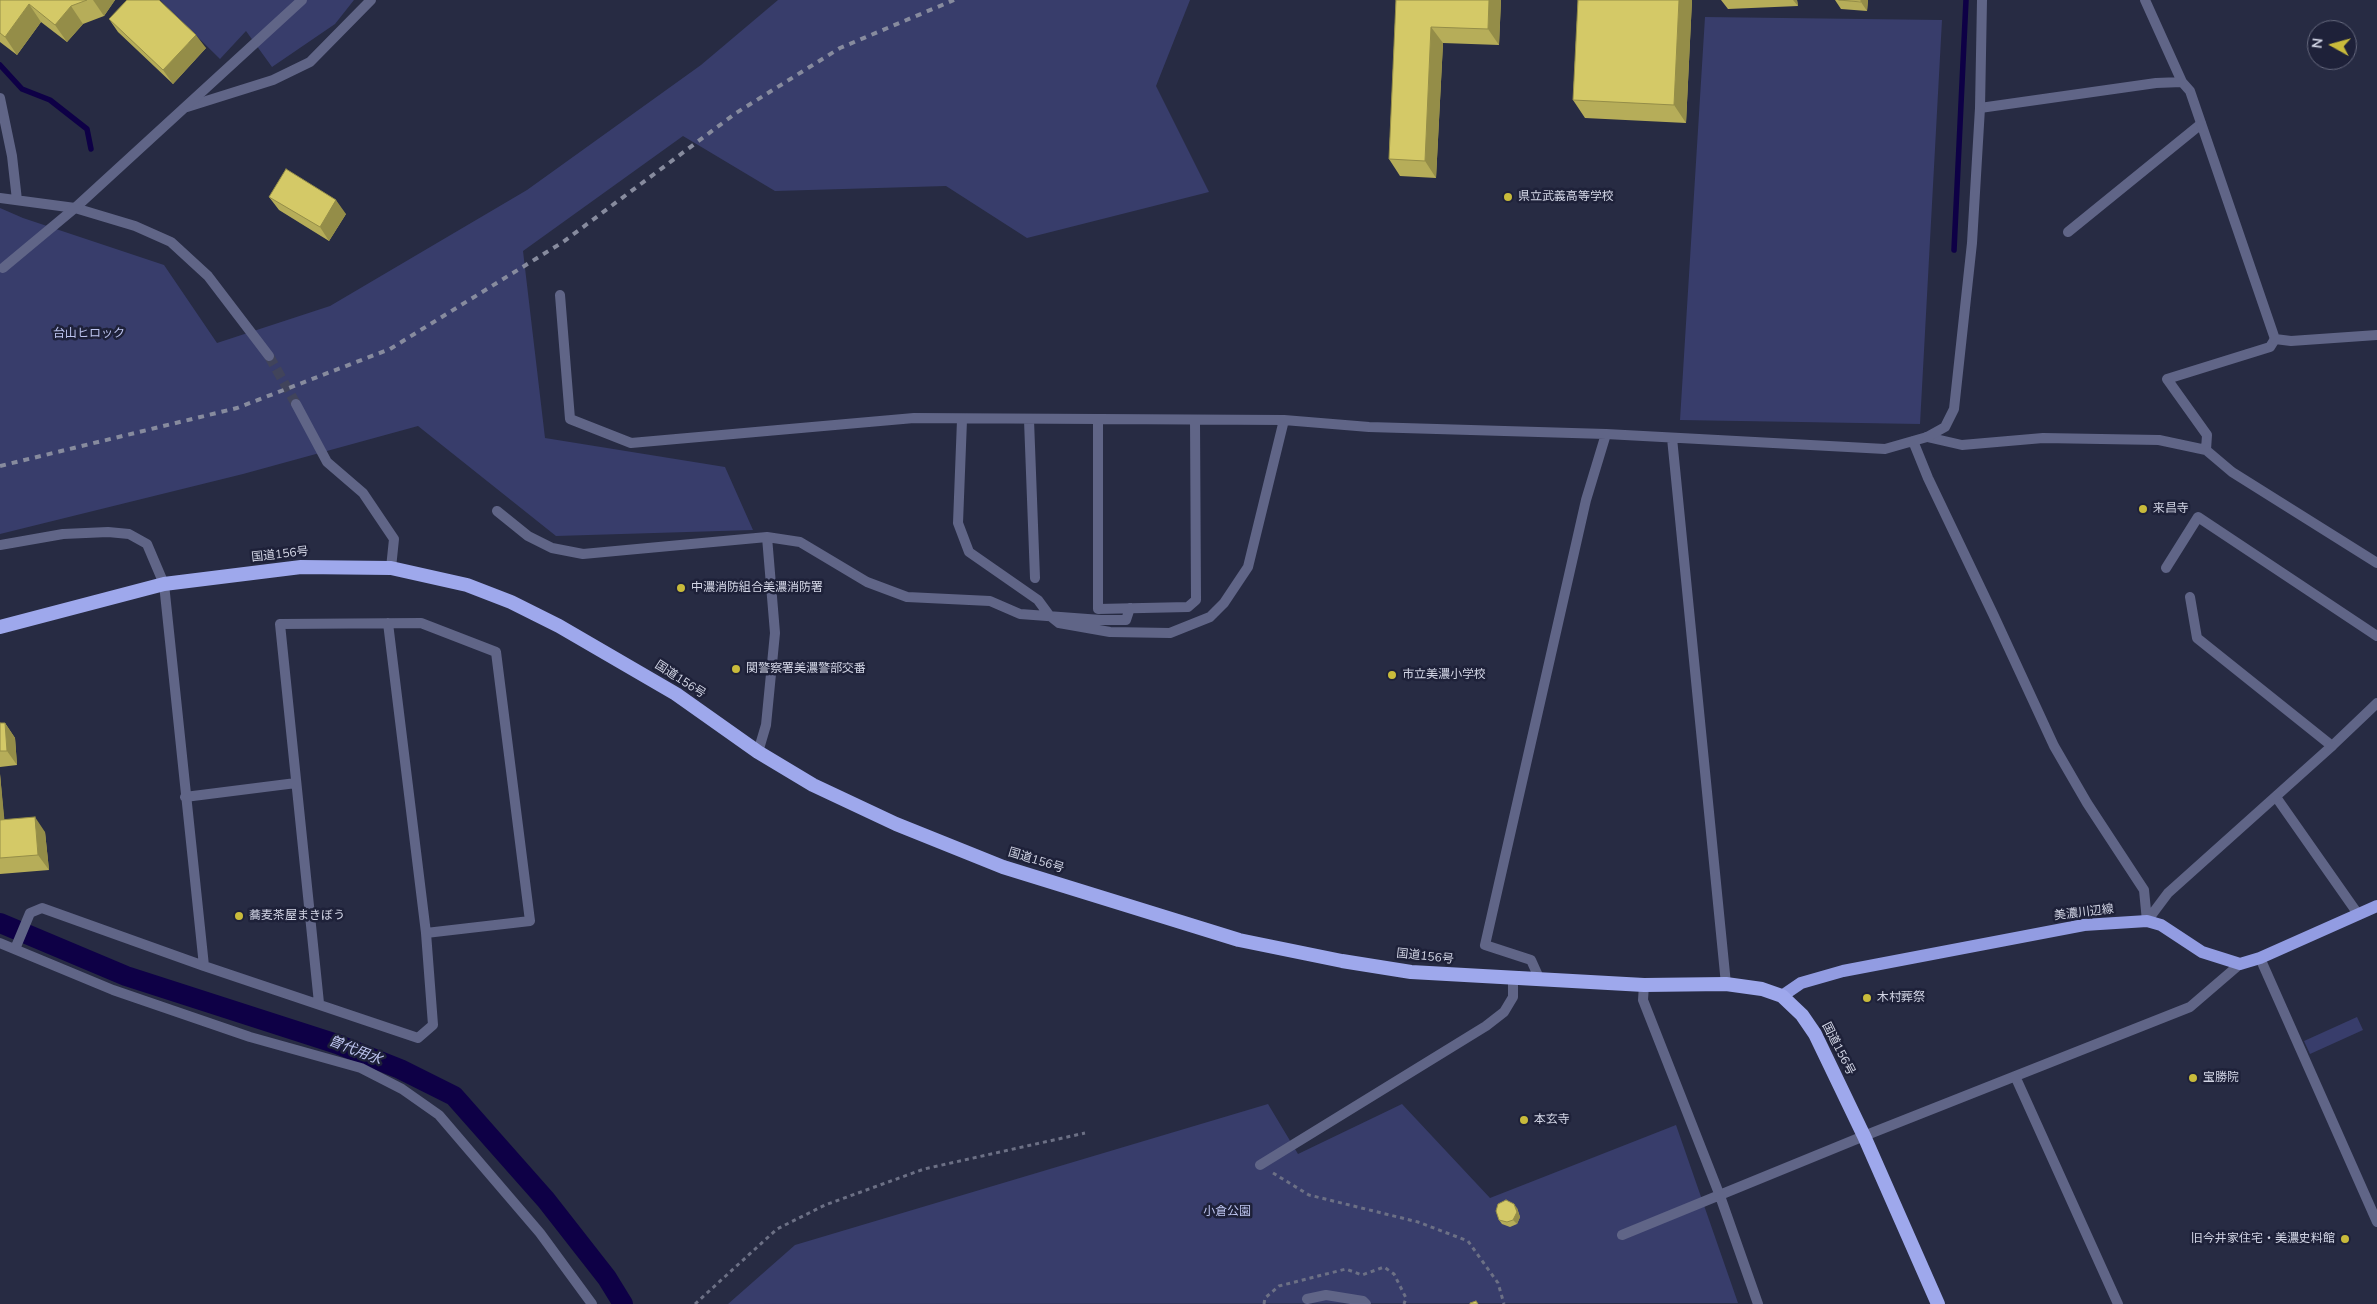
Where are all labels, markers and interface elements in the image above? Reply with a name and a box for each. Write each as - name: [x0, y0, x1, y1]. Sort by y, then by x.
- north arrow: [2307, 20, 2357, 70]
- text: N: [2308, 37, 2328, 50]
- place label: 県立武義高等学校: [1518, 190, 1614, 204]
- marker: 県立武義高等学校: [1502, 191, 1514, 203]
- park label: 台山ヒロック: [53, 327, 125, 341]
- place label: 来昌寺: [2153, 502, 2189, 516]
- marker: 来昌寺: [2137, 503, 2149, 515]
- street label: 国道156号: [251, 545, 309, 565]
- place label: 中濃消防組合美濃消防署: [691, 581, 823, 595]
- marker: 中濃消防組合美濃消防署: [675, 582, 687, 594]
- street label: 国道156号: [652, 658, 708, 702]
- place label: 関警察署美濃警部交番: [746, 662, 866, 676]
- marker: 関警察署美濃警部交番: [730, 663, 742, 675]
- place label: 市立美濃小学校: [1402, 668, 1486, 682]
- marker: 市立美濃小学校: [1386, 669, 1398, 681]
- street label: 国道156号: [1006, 846, 1066, 876]
- street label: 美濃川辺線: [2053, 902, 2115, 924]
- place label: 蕎麦茶屋まきぼう: [249, 909, 345, 923]
- marker: 蕎麦茶屋まきぼう: [233, 910, 245, 922]
- street label: 国道156号: [1396, 947, 1454, 967]
- place label: 木村葬祭: [1877, 991, 1925, 1005]
- marker: 木村葬祭: [1861, 992, 1873, 1004]
- street label: 国道156号: [1819, 1020, 1857, 1078]
- water label: 曽代用水: [326, 1033, 384, 1069]
- place label: 宝勝院: [2203, 1071, 2239, 1085]
- marker: 宝勝院: [2187, 1072, 2199, 1084]
- place label: 本玄寺: [1534, 1113, 1570, 1127]
- marker: 本玄寺: [1518, 1114, 1530, 1126]
- park label: 小倉公園: [1203, 1205, 1251, 1219]
- place label: 旧今井家住宅・美濃史料館: [2191, 1232, 2335, 1246]
- marker: 旧今井家住宅・美濃史料館: [2339, 1233, 2351, 1245]

